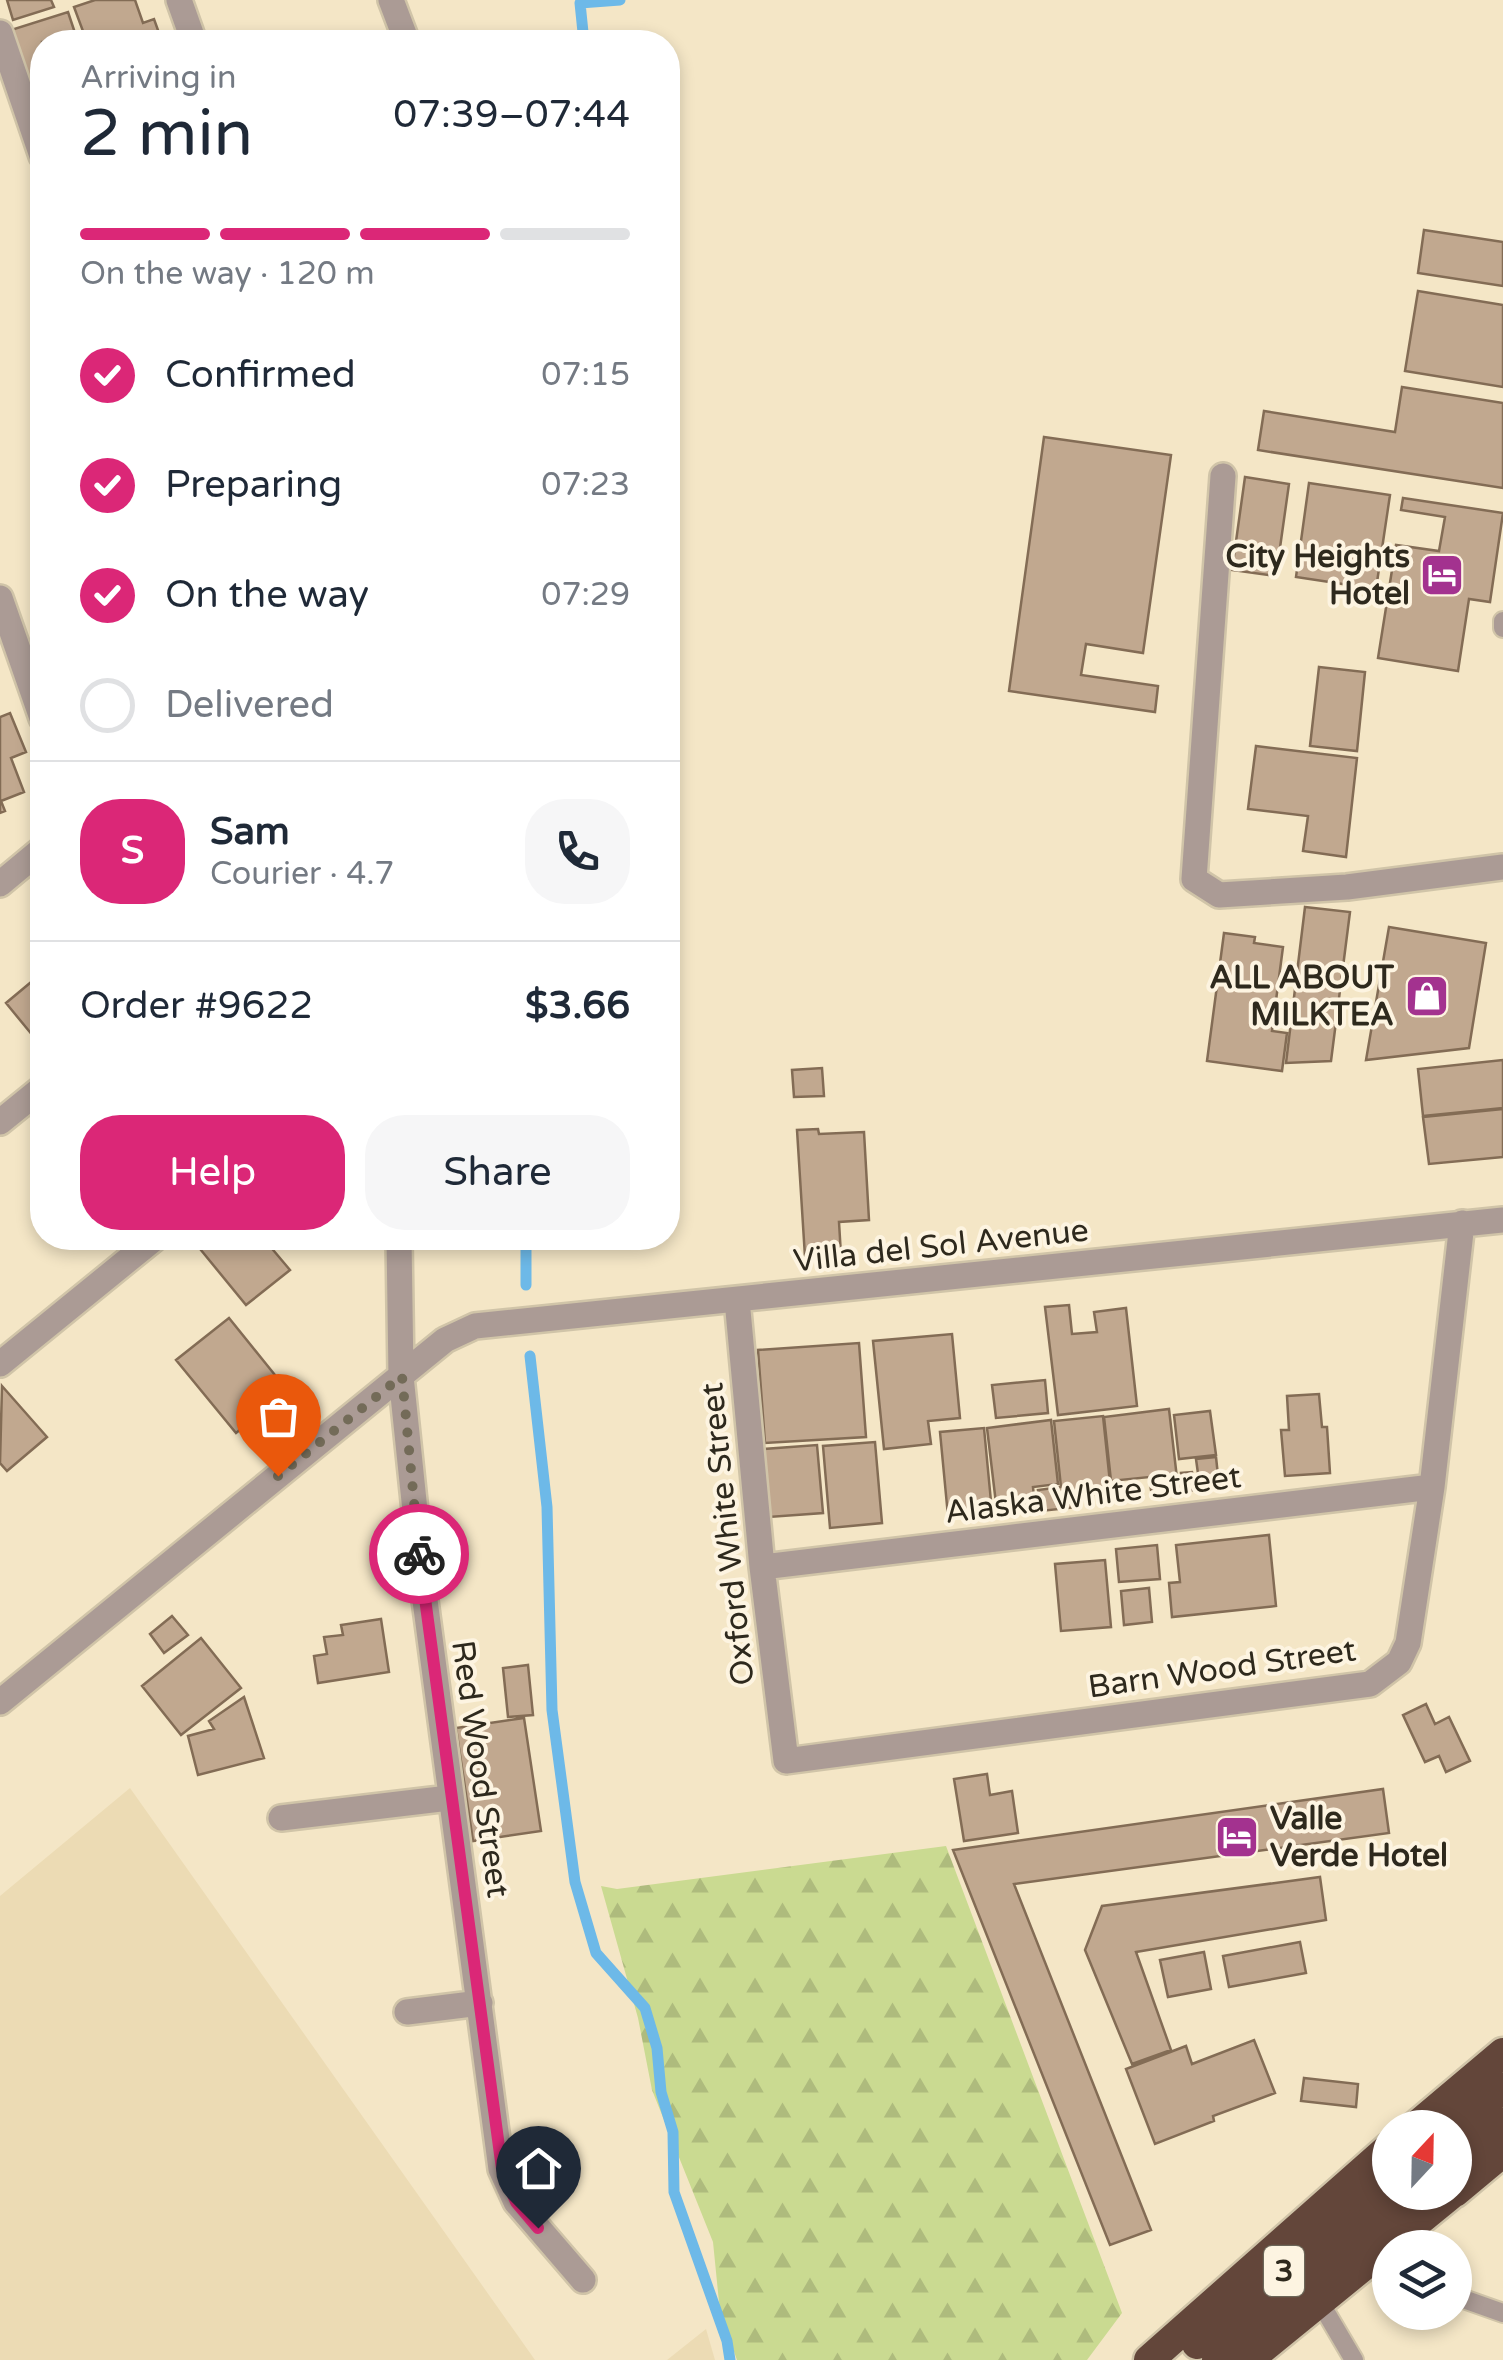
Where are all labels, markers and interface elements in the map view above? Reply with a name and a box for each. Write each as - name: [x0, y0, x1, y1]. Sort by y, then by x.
- text: Arriving in: [80, 59, 237, 97]
- text: 07:39–07:44: [393, 92, 630, 138]
- text: 2 min: [80, 95, 253, 174]
- text: On the way · 120 m: [80, 255, 375, 293]
- icon: check: [80, 348, 135, 403]
- text: Confirmed: [165, 352, 356, 398]
- text: 07:15: [541, 356, 630, 394]
- icon: check: [80, 458, 135, 513]
- text: Preparing: [165, 462, 342, 508]
- text: 07:23: [541, 466, 630, 504]
- place label: City Heights Hotel: [1226, 538, 1410, 613]
- hotel icon: City Heights Hotel: [1419, 552, 1465, 598]
- icon: check: [80, 568, 135, 623]
- text: On the way: [165, 572, 369, 618]
- text: 07:29: [541, 576, 630, 614]
- text: Delivered: [165, 682, 334, 728]
- button: phone: [525, 799, 630, 904]
- text: Sam: [210, 809, 290, 855]
- text: S: [121, 828, 144, 874]
- text: Courier · 4.7: [210, 855, 394, 893]
- place label: ALL ABOUT MILKTEA: [1209, 959, 1395, 1034]
- shop icon: ALL ABOUT MILKTEA: [1404, 973, 1450, 1019]
- text: Order #9622: [80, 983, 313, 1029]
- text: $3.66: [525, 983, 630, 1029]
- button: Help: [80, 1115, 345, 1230]
- button: Share: [365, 1115, 630, 1230]
- street label: Villa del Sol Avenue: [791, 1212, 1091, 1280]
- pin: [236, 1374, 321, 1477]
- street label: Oxford White Street: [693, 1381, 763, 1687]
- icon: bag: [251, 1389, 306, 1444]
- street label: Alaska White Street: [943, 1458, 1243, 1532]
- courier: [369, 1504, 469, 1604]
- icon: bike: [392, 1527, 447, 1582]
- street label: Barn Wood Street: [1086, 1631, 1358, 1707]
- street label: Red Wood Street: [443, 1638, 517, 1900]
- place label: Valle Verde Hotel: [1270, 1800, 1448, 1875]
- hotel icon: Valle Verde Hotel: [1214, 1814, 1260, 1860]
- north arrow: [1372, 2110, 1472, 2210]
- map controls: [1372, 2110, 1472, 2330]
- pin: [496, 2126, 581, 2229]
- icon: home: [511, 2141, 566, 2196]
- button: layers: [1372, 2230, 1472, 2330]
- road number: 3: [1264, 2246, 1304, 2296]

